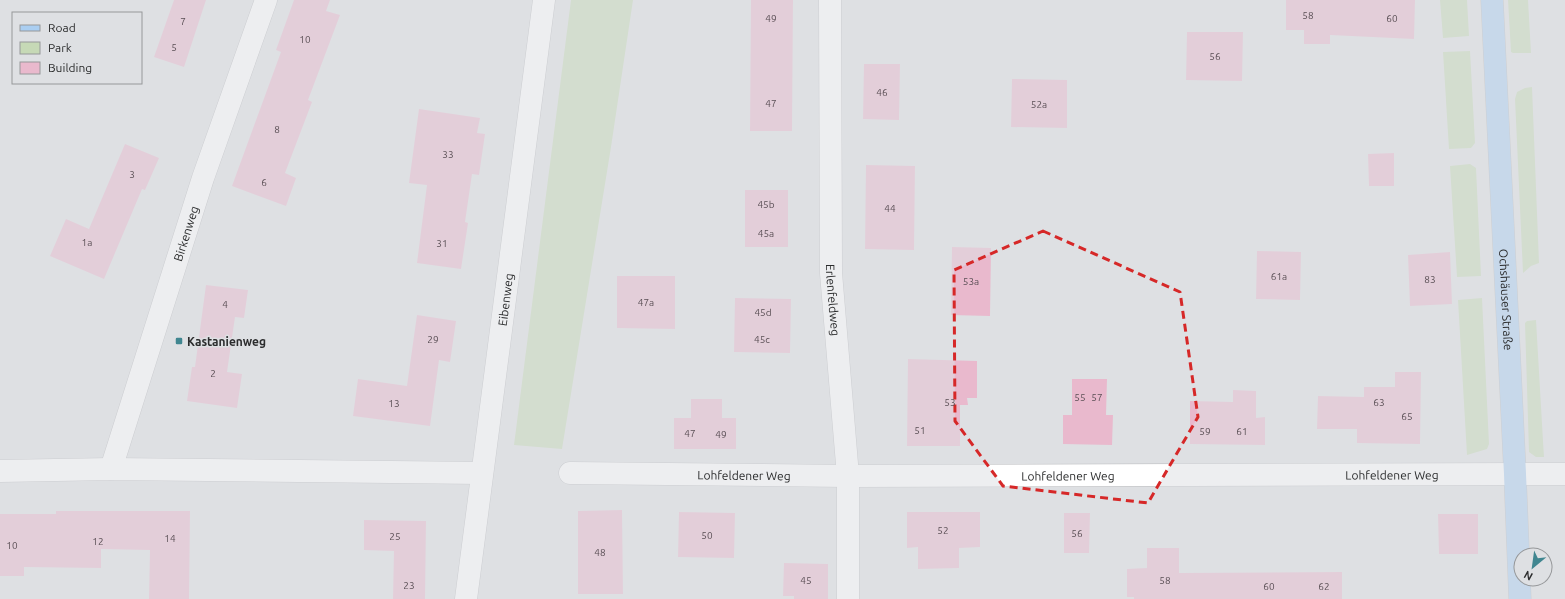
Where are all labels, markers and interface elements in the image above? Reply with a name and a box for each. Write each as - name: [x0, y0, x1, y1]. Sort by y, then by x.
- house number: 58: [1302, 10, 1314, 21]
- legend: [12, 12, 142, 84]
- house number: 49: [765, 13, 777, 24]
- house number: 60: [1386, 13, 1398, 24]
- house number: 7: [180, 16, 186, 27]
- text: Road: [48, 21, 76, 34]
- house number: 10: [299, 34, 311, 45]
- text: Park: [48, 41, 72, 54]
- house number: 5: [171, 42, 177, 53]
- house number: 56: [1209, 51, 1221, 62]
- text: Building: [48, 61, 92, 74]
- house number: 46: [876, 87, 888, 98]
- house number: 47: [765, 98, 777, 109]
- house number: 52a: [1031, 99, 1047, 110]
- house number: 8: [274, 124, 280, 135]
- house number: 33: [442, 149, 454, 160]
- house number: 3: [129, 169, 135, 180]
- house number: 6: [261, 177, 267, 188]
- house number: 45b: [757, 199, 775, 210]
- house number: 44: [884, 203, 896, 214]
- street label: Birkenweg: [171, 204, 200, 263]
- house number: 45a: [758, 228, 774, 239]
- house number: 1a: [82, 237, 92, 248]
- house number: 31: [436, 238, 448, 249]
- street label: Ochshäuser Straße: [1498, 249, 1515, 351]
- street label: Erlenfeldweg: [824, 264, 843, 336]
- house number: 61a: [1271, 271, 1287, 282]
- street label: Eibenweg: [495, 272, 515, 327]
- house number: 83: [1424, 274, 1436, 285]
- house number: 53a: [963, 276, 979, 287]
- house number: 47a: [638, 297, 654, 308]
- house number: 4: [222, 299, 228, 310]
- house number: 45d: [754, 307, 772, 318]
- house number: 29: [427, 334, 439, 345]
- house number: 45c: [754, 334, 770, 345]
- place label: Kastanienweg: [187, 335, 266, 348]
- marker: Kastanienweg: [174, 336, 184, 346]
- house number: 2: [210, 368, 216, 379]
- house number: 55: [1074, 392, 1086, 403]
- house number: 57: [1091, 392, 1103, 403]
- house number: 53: [944, 397, 956, 408]
- house number: 63: [1373, 397, 1385, 408]
- house number: 13: [388, 398, 400, 409]
- house number: 65: [1401, 411, 1413, 422]
- house number: 51: [914, 425, 926, 436]
- house number: 59: [1199, 426, 1211, 437]
- house number: 61: [1236, 426, 1248, 437]
- house number: 47: [684, 428, 696, 439]
- house number: 49: [715, 429, 727, 440]
- street label: Lohfeldener Weg: [697, 468, 791, 482]
- street label: Lohfeldener Weg: [1345, 468, 1439, 481]
- street label: Lohfeldener Weg: [1021, 469, 1115, 482]
- house number: 52: [937, 525, 949, 536]
- house number: 56: [1071, 528, 1083, 539]
- house number: 50: [701, 530, 713, 541]
- house number: 25: [389, 531, 401, 542]
- house number: 14: [164, 533, 176, 544]
- house number: 12: [92, 536, 104, 547]
- house number: 10: [6, 540, 18, 551]
- house number: 48: [594, 547, 606, 558]
- north arrow: [1513, 547, 1553, 587]
- text: N: [1522, 569, 1535, 583]
- house number: 45: [800, 575, 812, 586]
- house number: 58: [1159, 575, 1171, 586]
- house number: 23: [403, 580, 415, 591]
- house number: 60: [1263, 581, 1275, 592]
- house number: 62: [1318, 581, 1330, 592]

